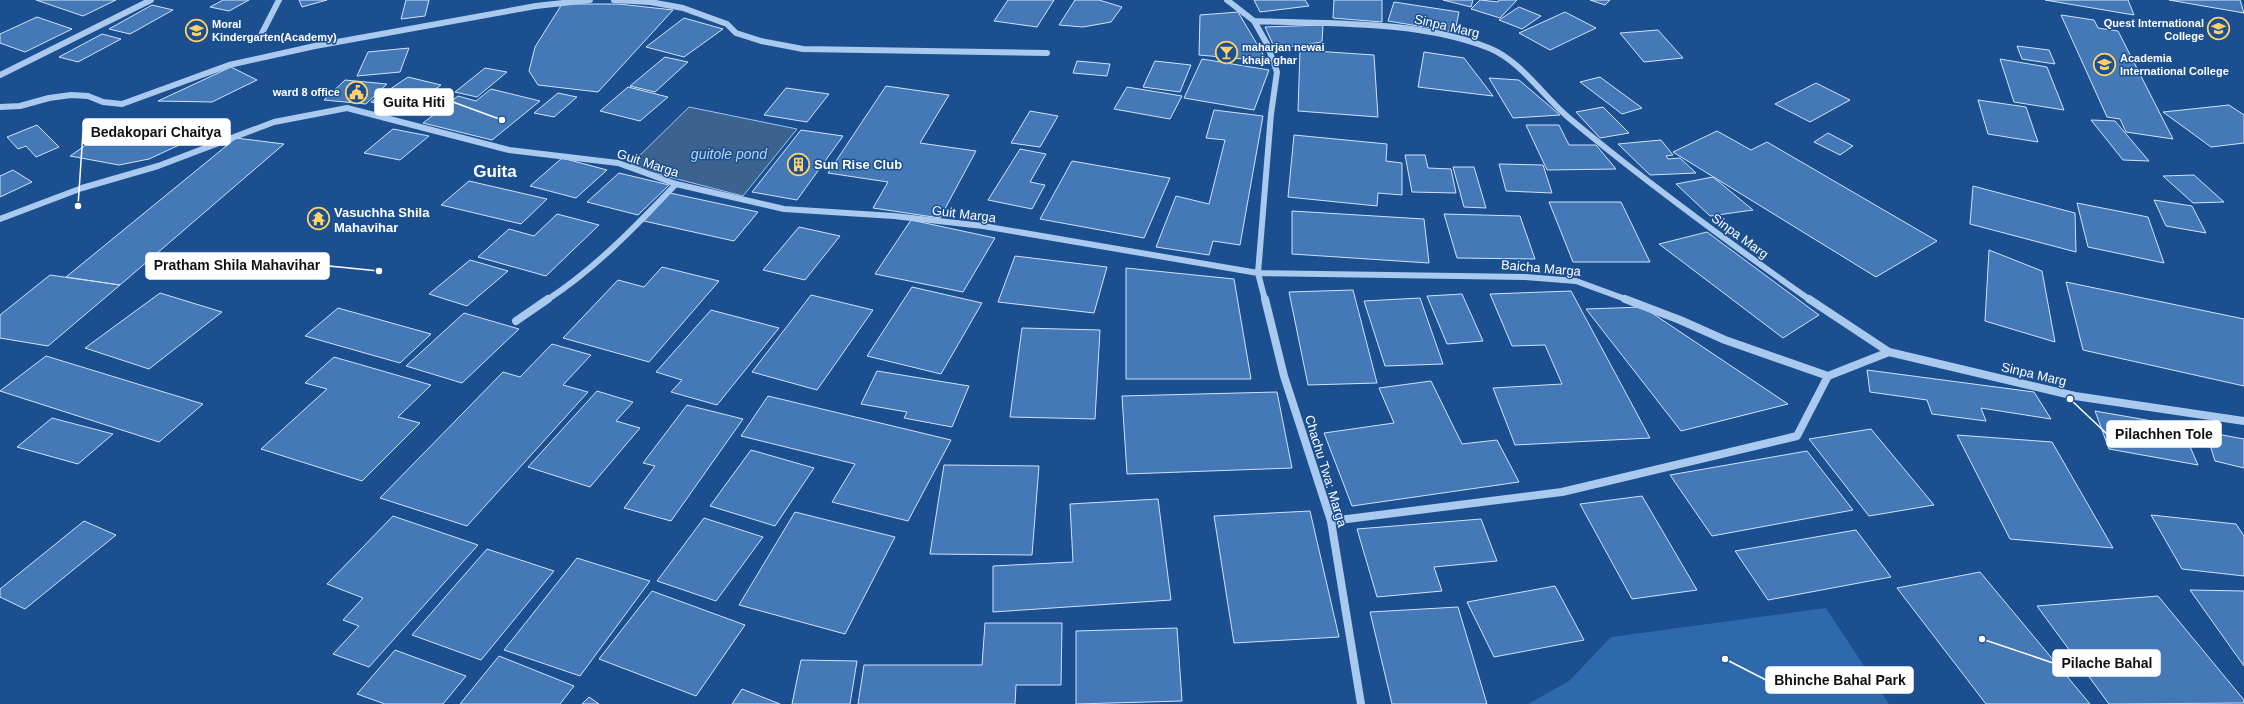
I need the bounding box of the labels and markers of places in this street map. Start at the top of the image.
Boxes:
school or university icon: Quest International College [2206,16,2232,42]
school or university icon: Moral Kindergarten(Academy) [183,17,209,43]
place label: Quest International College [2104,17,2204,42]
place label: Moral Kindergarten(Academy) [212,18,337,43]
bar icon: maharjan newai khaja ghar [1214,40,1240,66]
place label: maharjan newai khaja ghar [1242,41,1325,66]
school or university icon: Academia International College [2091,51,2117,77]
place label: Academia International College [2120,52,2229,77]
public building icon: ward 8 office [343,79,369,105]
place label: ward 8 office [272,86,340,98]
callout: Guita Hiti [375,89,453,115]
callout: Bedakopari Chaitya [83,119,230,145]
building icon: Sun Rise Club [785,151,811,177]
place label: Sun Rise Club [814,157,902,172]
place label: Vasuchha Shila Mahavihar [334,205,430,235]
temple icon: Vasuchha Shila Mahavihar [305,206,331,232]
callout: Pratham Shila Mahavihar [146,253,329,279]
callout: Pilachhen Tole [2107,421,2221,447]
callout: Pilache Bahal [2053,650,2160,676]
callout: Bhinche Bahal Park [1766,667,1913,693]

